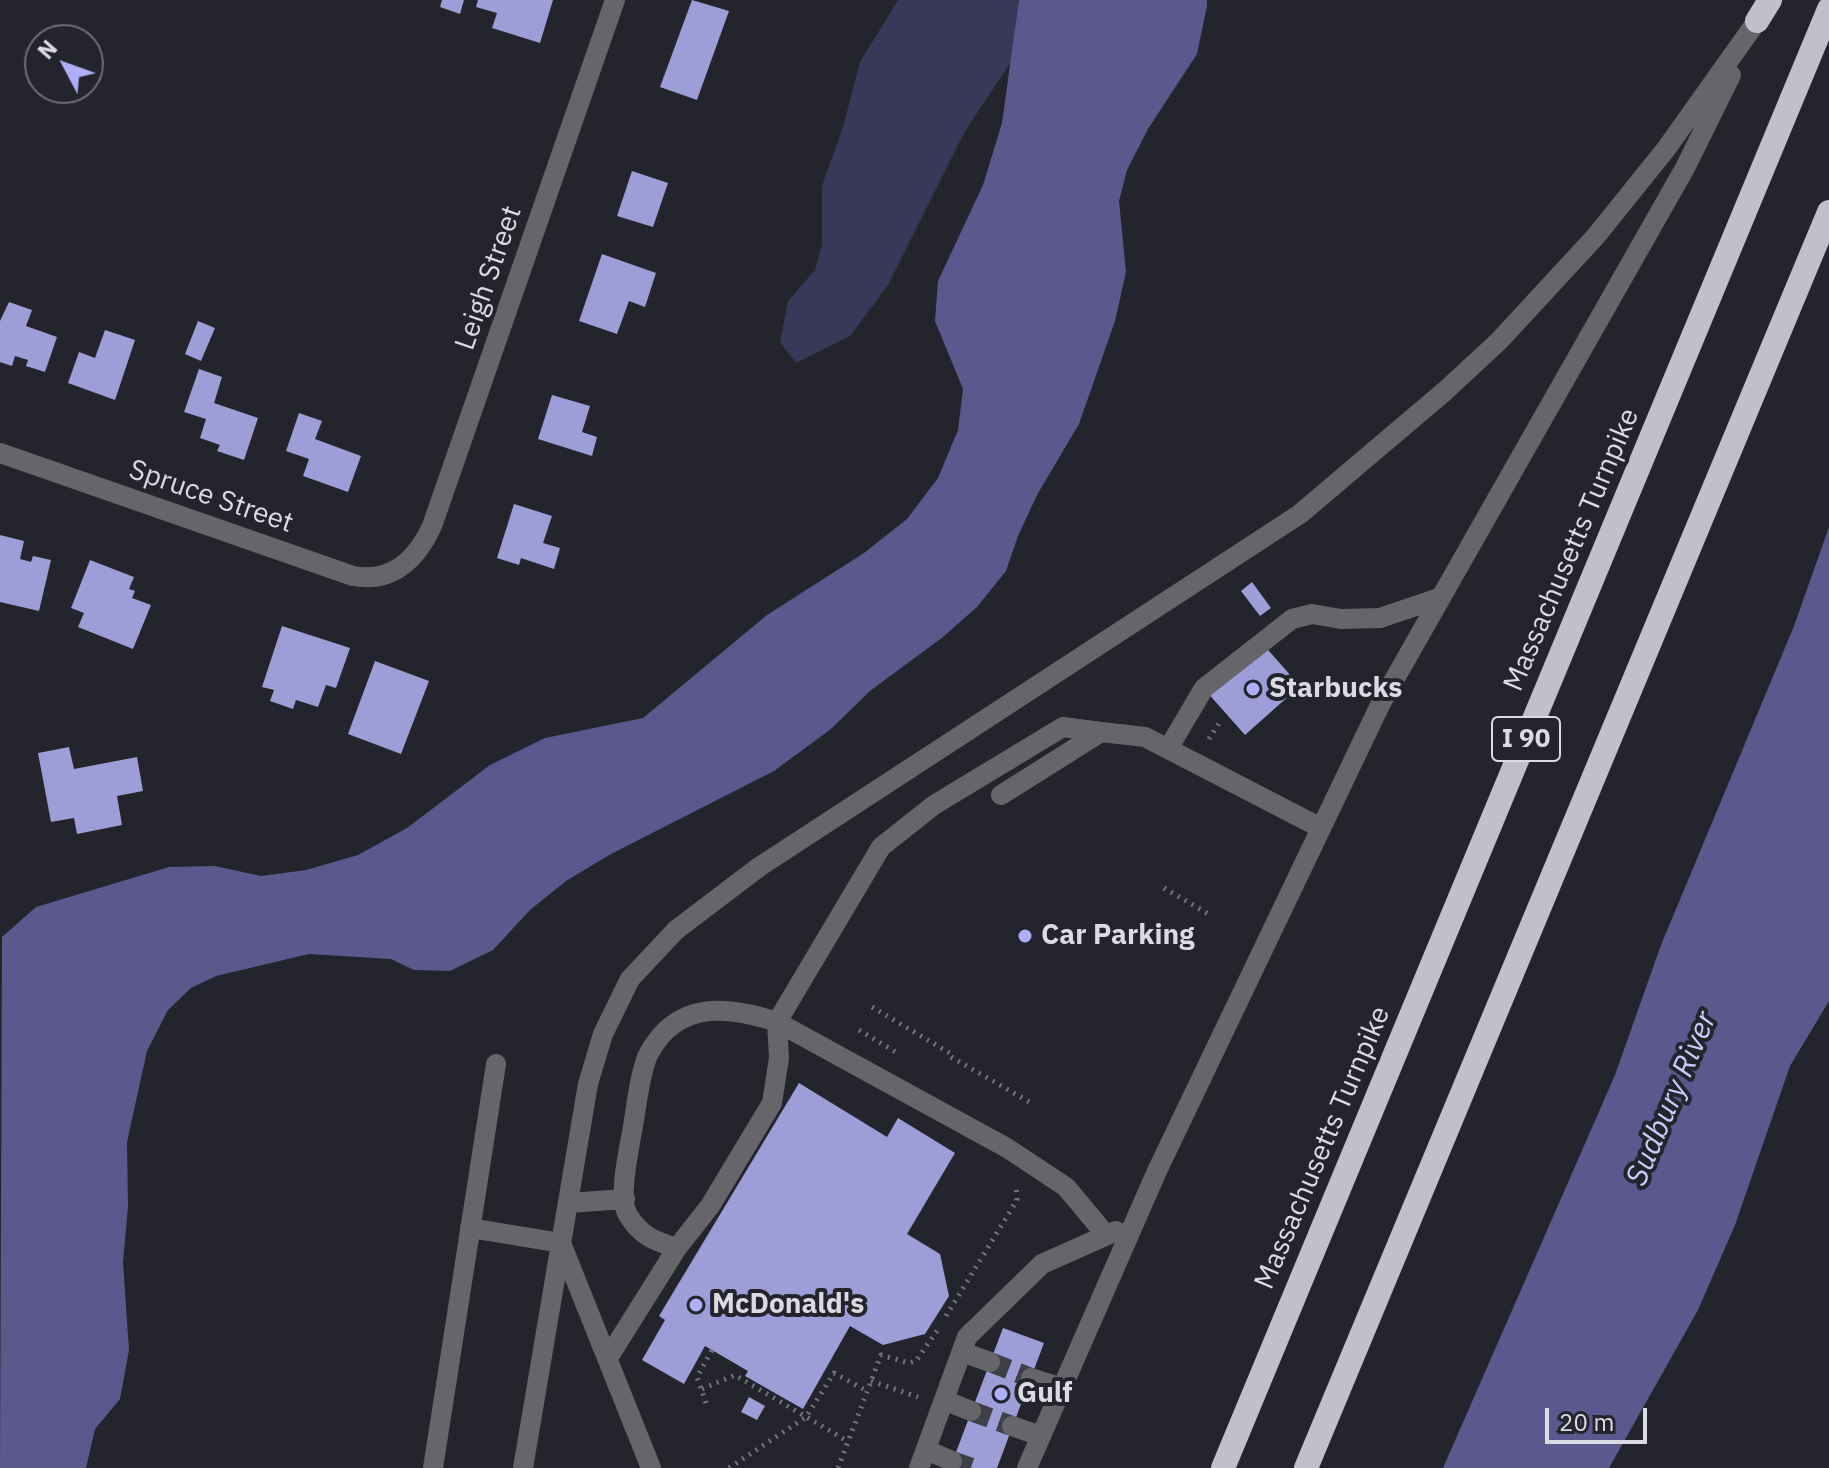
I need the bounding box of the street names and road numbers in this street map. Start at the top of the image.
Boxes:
street label: Leigh Street [449,202,529,354]
street label: Massachusetts Turnpike [1497,404,1647,696]
street label: Spruce Street [125,453,297,541]
road number: I 90 [1492,717,1560,761]
street label: Massachusetts Turnpike [1248,1002,1398,1294]

